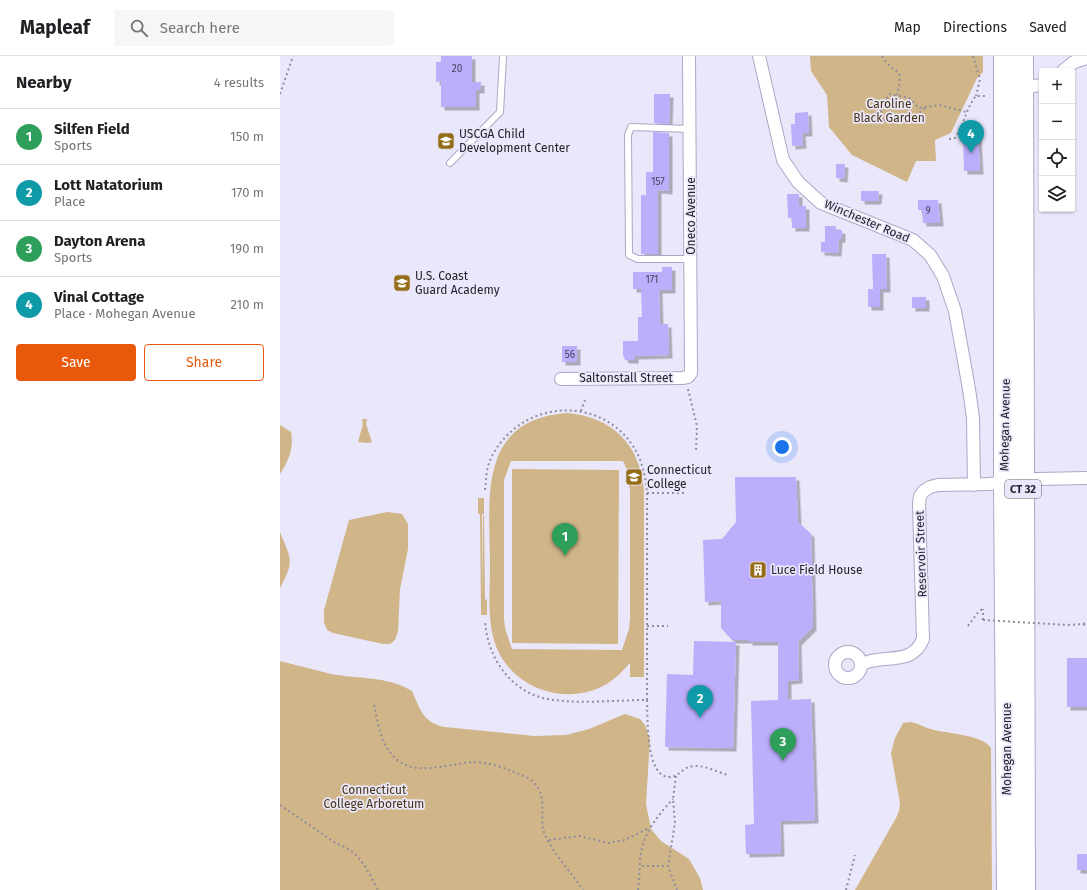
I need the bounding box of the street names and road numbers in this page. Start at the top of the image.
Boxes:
street label: Oneco Avenue [684,177,698,255]
street label: Winchester Road [822,197,912,245]
street label: Saltonstall Street [579,371,674,385]
street label: Mohegan Avenue [997,379,1013,471]
road number: CT 32 [1005,480,1041,498]
street label: Reservoir Street [912,510,930,598]
street label: Mohegan Avenue [1000,703,1014,795]

